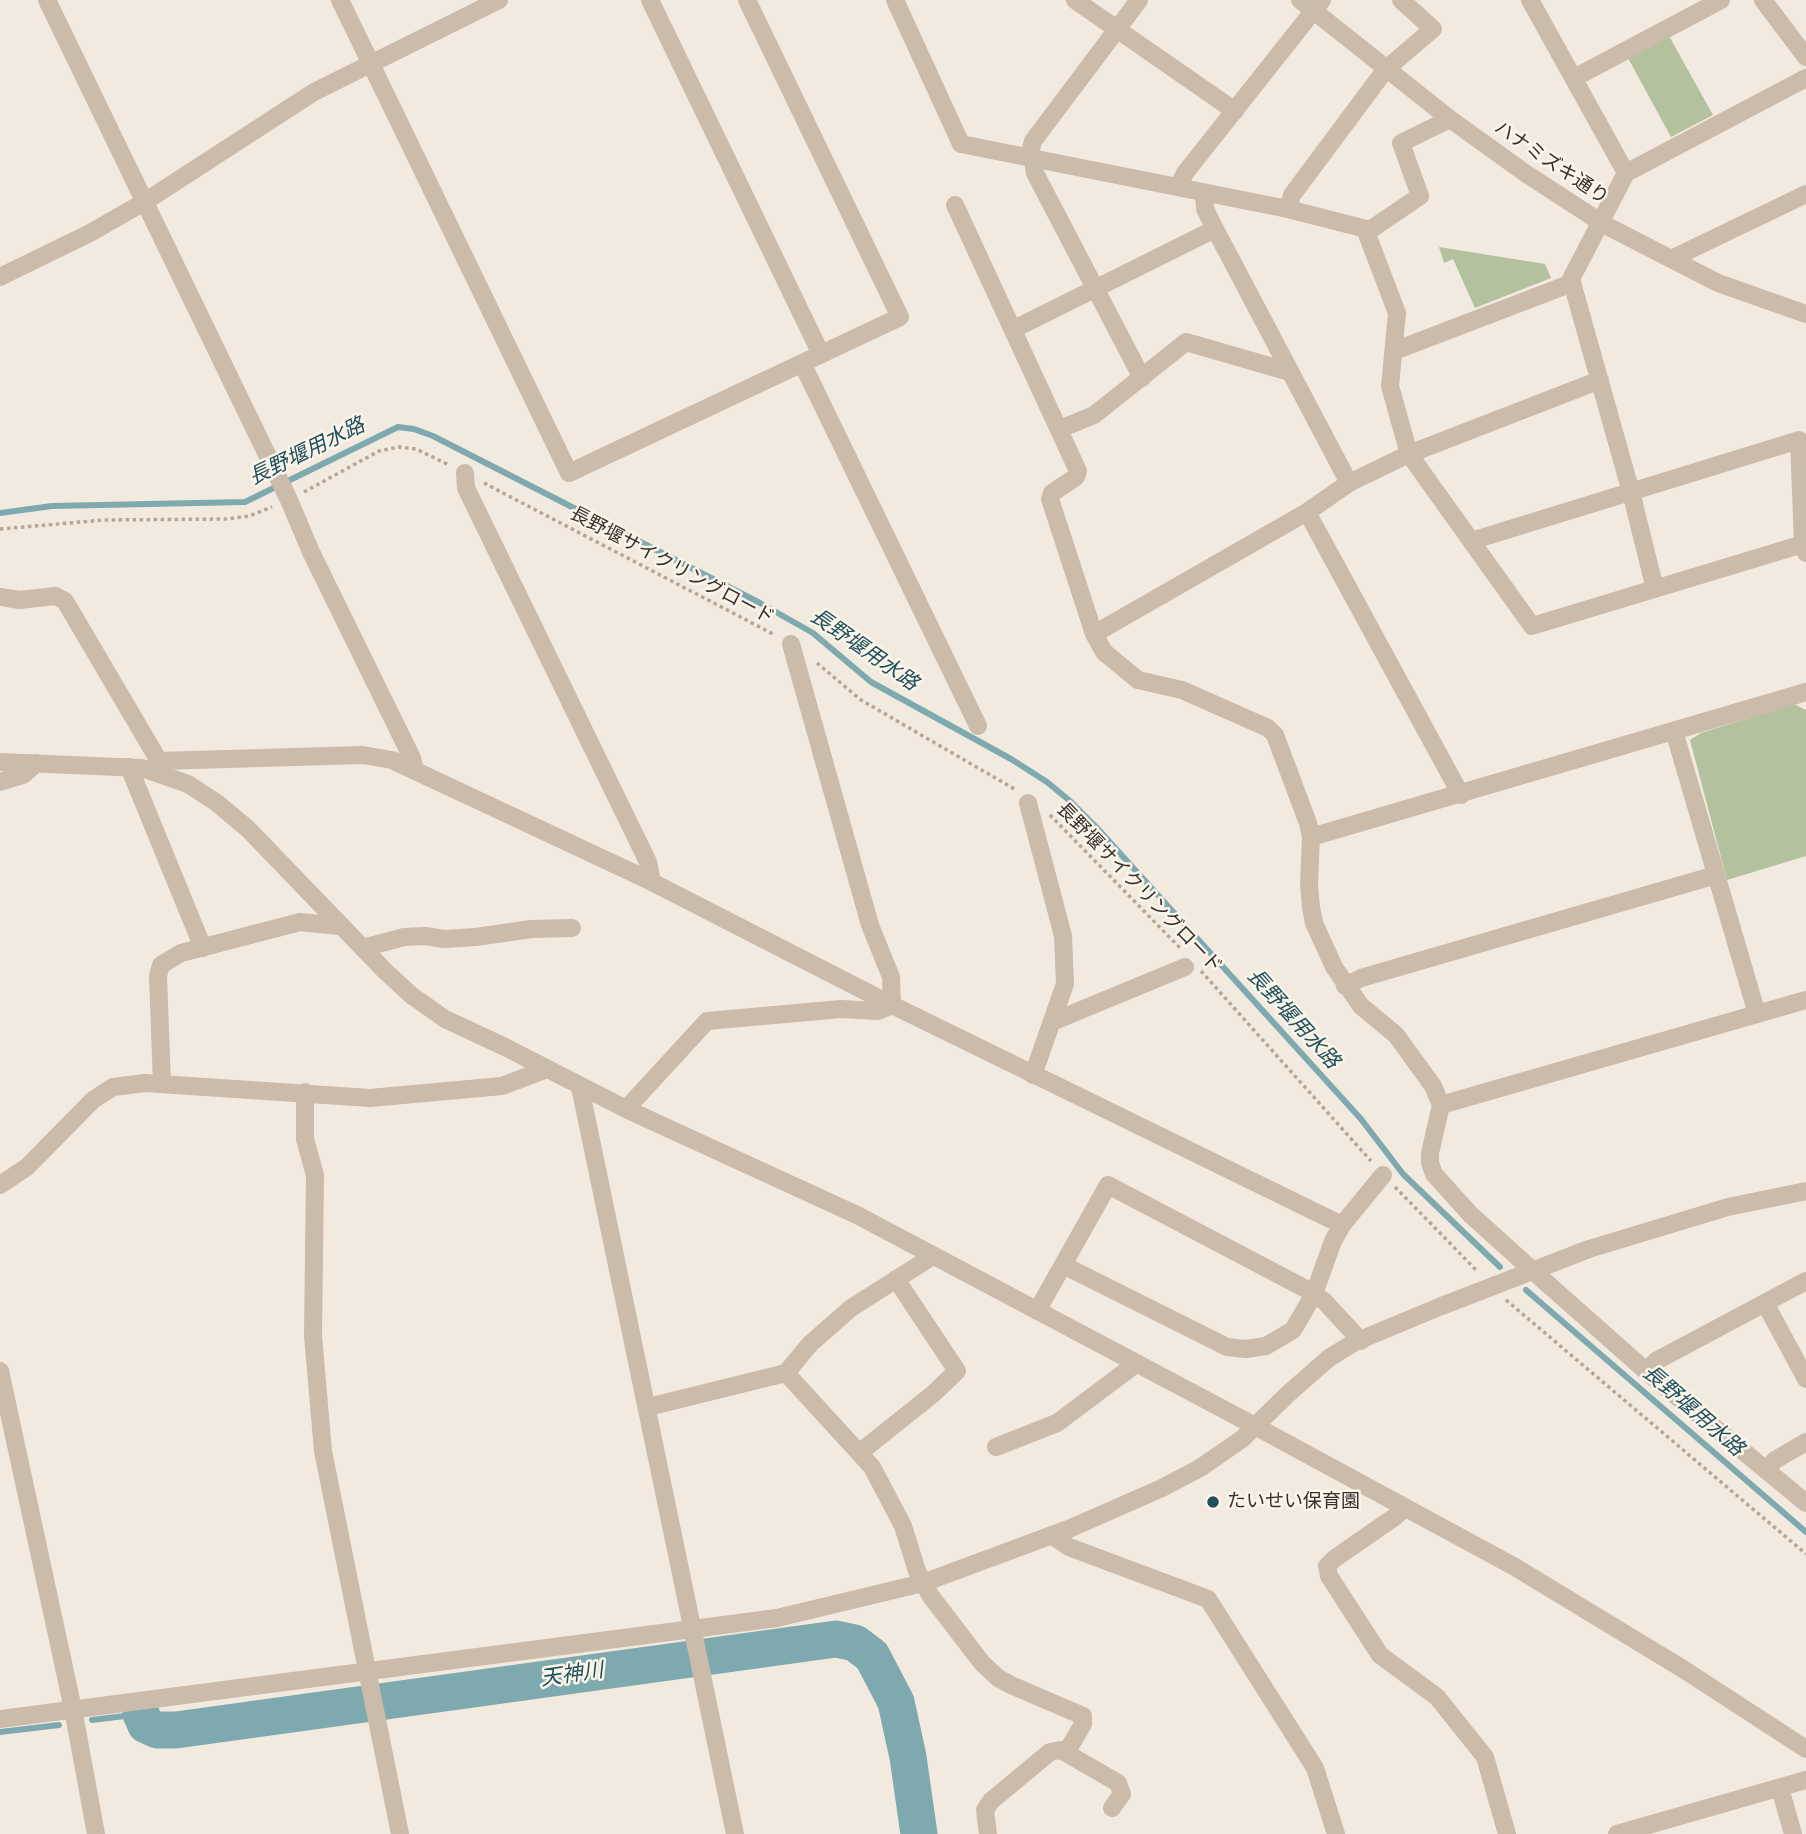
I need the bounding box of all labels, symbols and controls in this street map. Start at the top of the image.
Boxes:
street label: ハナミズキ通り [1489,116,1613,210]
water label: 長野堰用水路 [245,413,369,491]
street label: 長野堰サイクリングロード [566,502,778,630]
water label: 長野堰用水路 [805,604,923,696]
street label: 長野堰サイクリングロード [1052,798,1226,978]
water label: 長野堰用水路 [1241,964,1345,1074]
water label: 長野堰用水路 [1637,1360,1749,1462]
place label: たいせい保育園 [1227,1491,1360,1513]
marker: たいせい保育園 [1205,1494,1221,1510]
water label: 天神川 [539,1658,605,1692]

